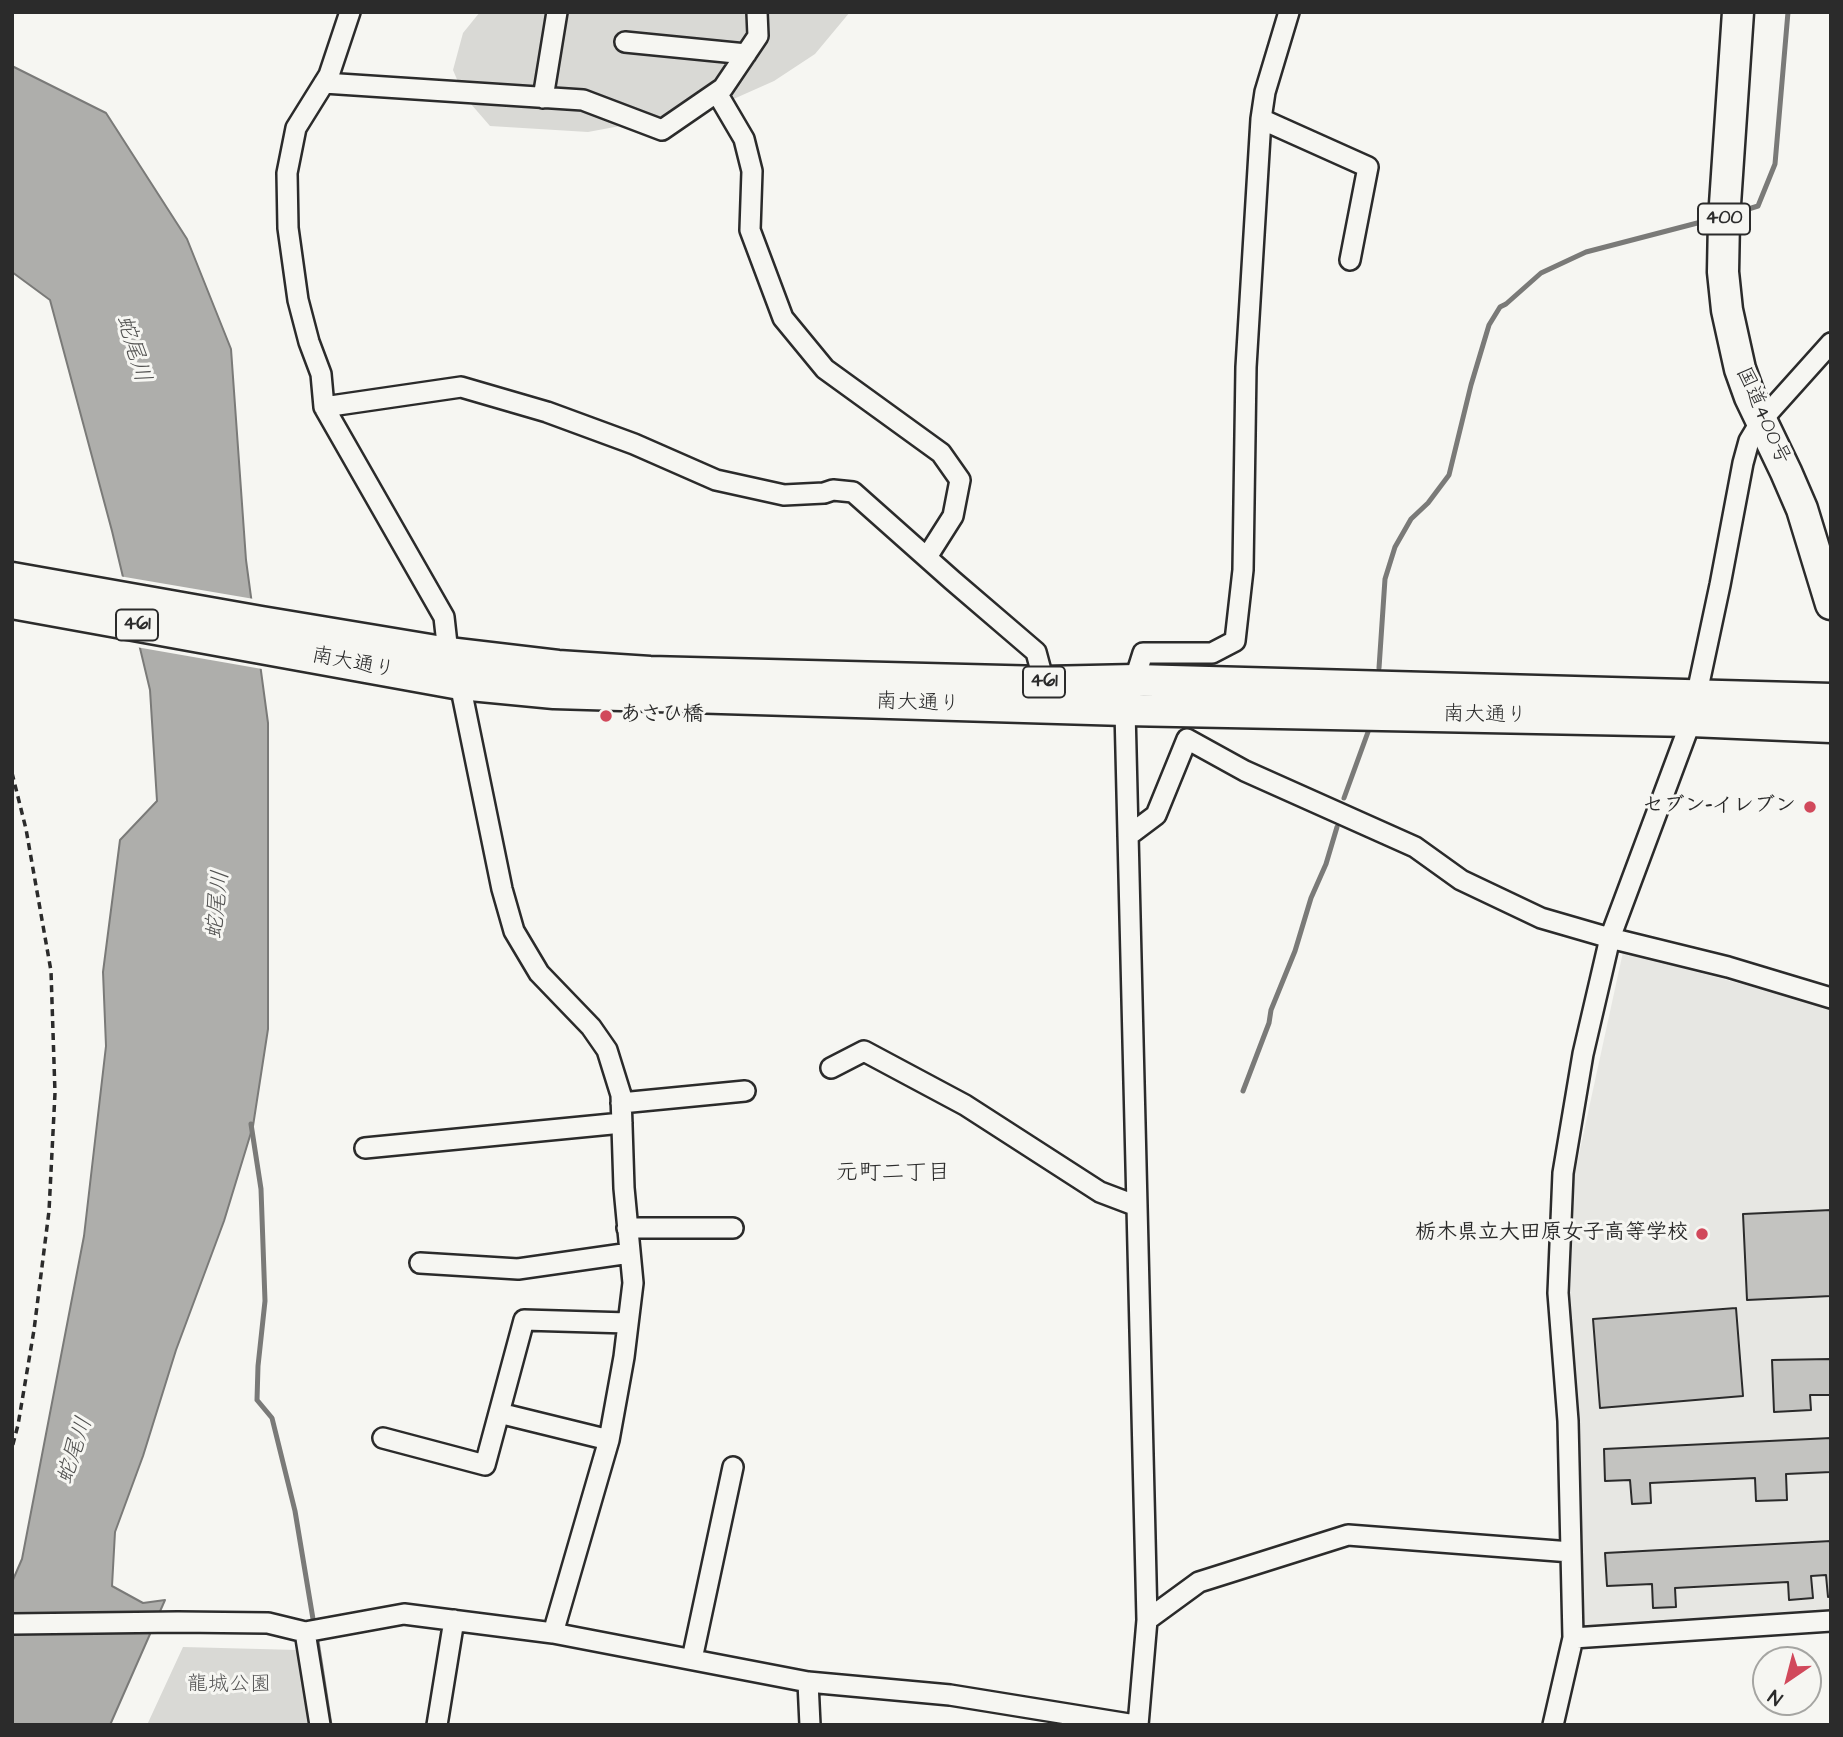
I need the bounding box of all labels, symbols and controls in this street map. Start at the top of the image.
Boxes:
road number: 400 [1698,204,1750,234]
water label: 蛇尾川 [109,312,155,386]
street label: 国道400号 [1729,363,1795,469]
road number: 461 [116,610,158,640]
street label: 南大通り [309,644,397,684]
road number: 461 [1023,666,1065,698]
street label: 南大通り [876,690,960,718]
place label: あさひ橋 [620,703,704,729]
street label: 南大通り [1443,703,1527,729]
marker: あさひ橋 [598,708,614,724]
place label: セブン-イレブン [1642,794,1796,820]
marker: セブン-イレブン [1802,799,1818,815]
water label: 蛇尾川 [202,869,236,941]
district label: 元町二丁目 [836,1160,950,1188]
place label: 栃木県立大田原女子高等学校 [1415,1221,1688,1247]
marker: 栃木県立大田原女子高等学校 [1694,1226,1710,1242]
water label: 蛇尾川 [52,1414,100,1488]
north arrow [1752,1646,1822,1716]
park label: 龍城公園 [187,1673,271,1699]
text: N [1763,1683,1788,1711]

